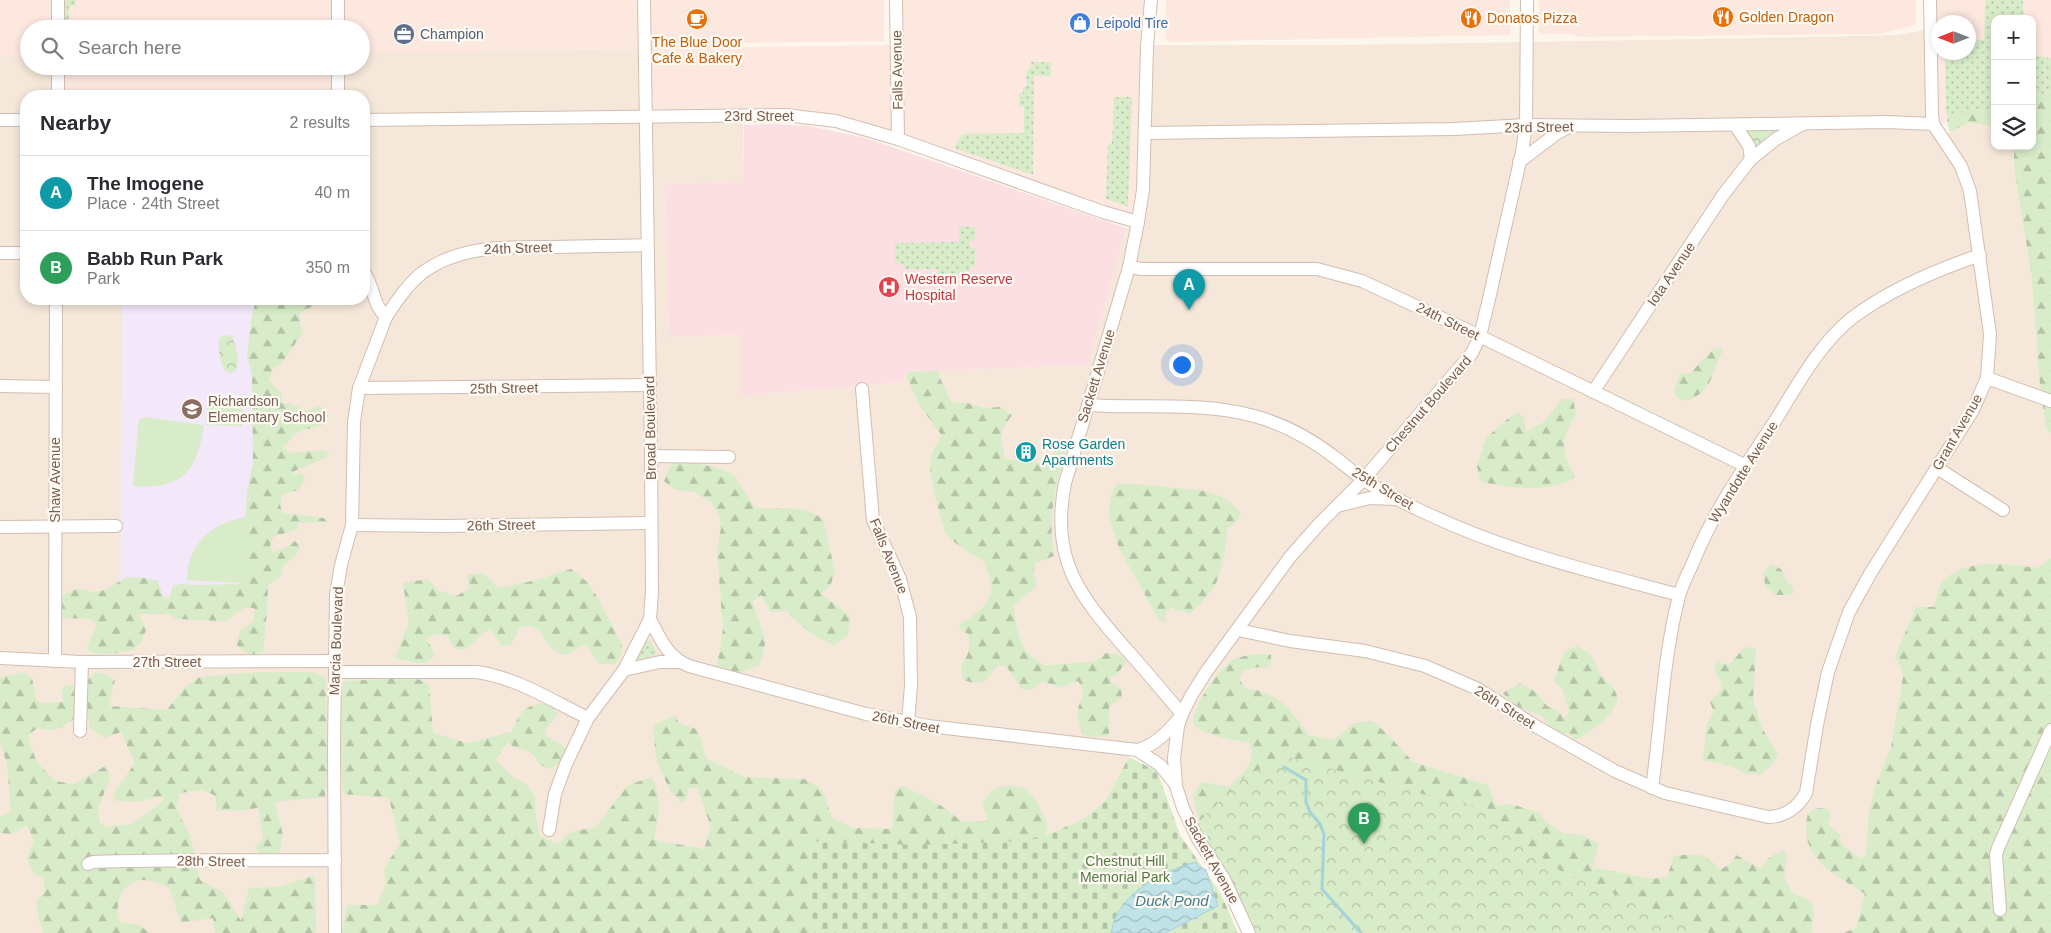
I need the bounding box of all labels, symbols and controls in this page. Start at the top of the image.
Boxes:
restaurant icon: Golden Dragon [1711,5,1735,29]
restaurant icon: Donatos Pizza [1459,6,1483,30]
cafe icon: The Blue Door Cafe & Bakery [685,7,709,31]
place label: Golden Dragon [1739,9,1834,25]
place label: Donatos Pizza [1487,10,1577,26]
shop icon: Leipold Tire [1068,11,1092,35]
place label: Leipold Tire [1096,15,1169,31]
north arrow [1931,15,1976,60]
map controls [1991,15,2036,150]
button: + [1991,15,2036,60]
search box [20,20,370,75]
office icon: Champion [392,22,416,46]
place label: Champion [420,26,484,42]
street label: Falls Avenue [888,30,906,110]
icon: search [38,34,66,62]
place label: The Blue Door Cafe & Bakery [652,34,742,66]
text: Search here [78,37,182,58]
button: − [1991,60,2036,105]
button: layers [1991,105,2036,150]
street label: 23rd Street [724,108,794,124]
text: Nearby [40,111,111,134]
text: 2 results [290,114,350,131]
street label: 23rd Street [1504,118,1574,136]
text: The Imogene [87,173,204,194]
text: A [50,184,62,201]
text: 40 m [314,184,350,201]
text: Place · 24th Street [87,195,220,212]
street label: 24th Street [483,239,553,257]
street label: Iota Avenue [1644,239,1698,309]
text: Babb Run Park [87,248,223,269]
text: B [50,259,62,276]
text: 350 m [306,259,350,276]
pin: A [1173,269,1205,310]
text: Park [87,270,120,287]
place label: Western Reserve Hospital [905,271,1013,303]
hospital icon: Western Reserve Hospital [877,275,901,299]
street label: 24th Street [1414,299,1482,343]
street label: Sackett Avenue [1074,327,1118,425]
your location [1169,352,1195,378]
street label: Chestnut Boulevard [1382,352,1474,456]
street label: Broad Boulevard [641,376,659,480]
street label: 25th Street [470,379,538,397]
street label: Grant Avenue [1929,391,1985,473]
place label: Richardson Elementary School [208,393,326,425]
school or university icon: Richardson Elementary School [180,397,204,421]
street label: Wyandotte Avenue [1705,418,1781,526]
place label: Rose Garden Apartments [1042,436,1125,468]
street label: Shaw Avenue [47,437,63,523]
building icon: Rose Garden Apartments [1014,440,1038,464]
street label: 25th Street [1350,464,1417,513]
street label: 26th Street [467,516,535,534]
street label: Falls Avenue [867,516,911,596]
street label: Marcia Boulevard [326,586,346,696]
street label: 27th Street [133,654,201,670]
street label: 26th Street [1472,682,1538,732]
street label: 26th Street [871,708,941,736]
pin: B [1348,803,1380,844]
street label: Sackett Avenue [1181,814,1243,906]
street label: 28th Street [177,852,245,870]
park label: Chestnut Hill Memorial Park [1080,853,1171,885]
water label: Duck Pond [1135,892,1209,909]

